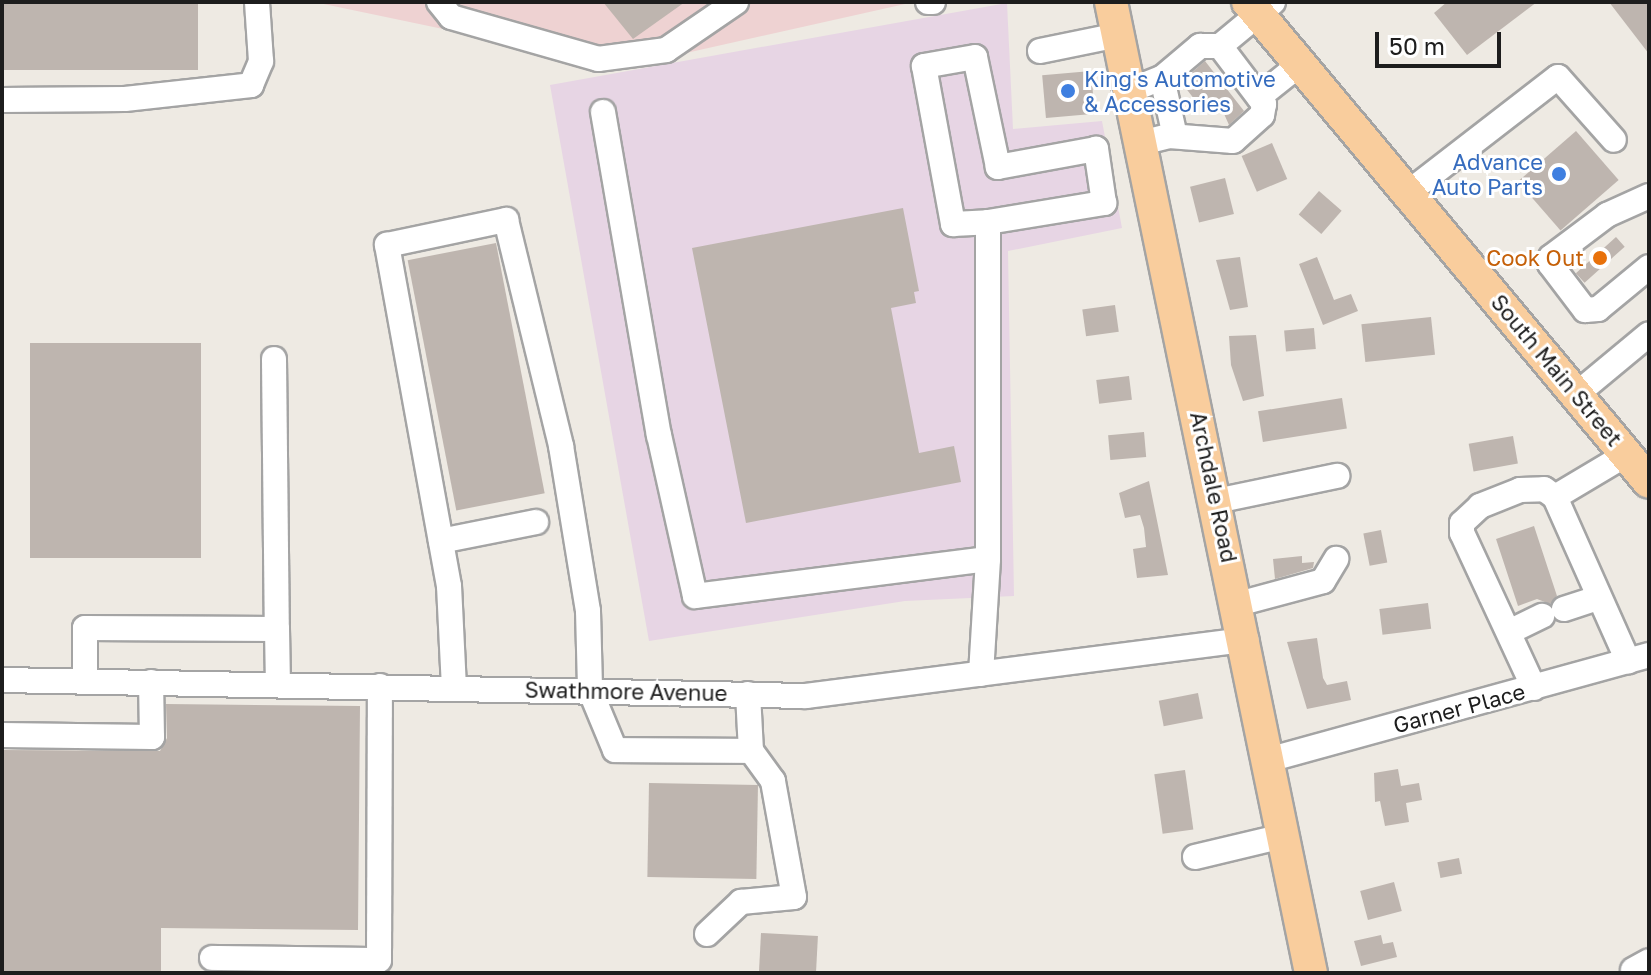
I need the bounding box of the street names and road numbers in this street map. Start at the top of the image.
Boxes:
street label: South Main Street [1486,289,1628,451]
street label: Archdale Road [1185,409,1243,565]
street label: Swathmore Avenue [524,676,728,706]
street label: Garner Place [1390,678,1528,738]

